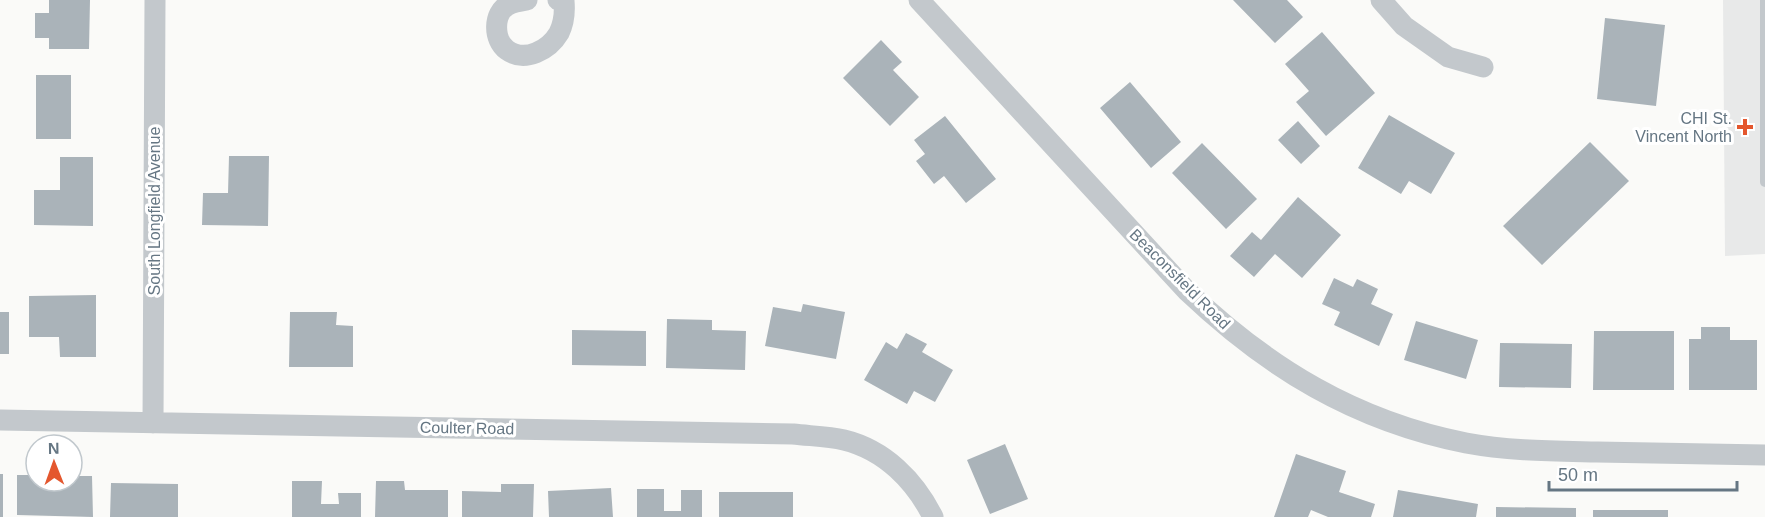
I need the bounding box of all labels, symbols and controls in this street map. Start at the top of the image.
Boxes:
place label: CHI St. Vincent North [1635,110,1732,145]
marker: CHI St. Vincent North [1736,118,1754,136]
street label: South Longfield Avenue [146,127,163,295]
street label: Beaconsfield Road [1127,226,1233,332]
street label: Coulter Road [420,419,514,437]
north arrow [24,433,84,493]
text: N [48,440,60,457]
scale bar [1549,454,1736,492]
text: 50 m [1558,465,1598,485]

